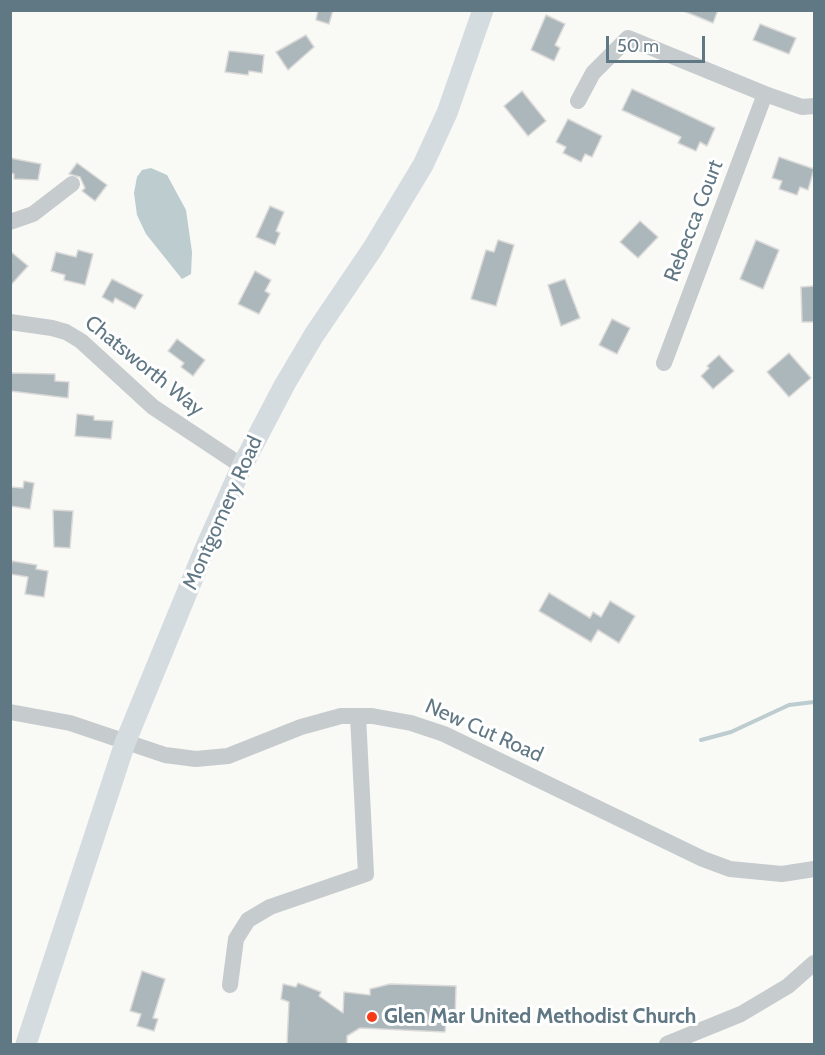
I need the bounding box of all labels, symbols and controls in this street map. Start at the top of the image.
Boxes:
scale bar [609,24,708,62]
text: 50 m [617,35,659,57]
street label: Rebecca Court [659,157,729,285]
street label: Chatsworth Way [79,310,209,422]
street label: Montgomery Road [178,432,268,594]
street label: New Cut Road [421,694,547,768]
place label: Glen Mar United Methodist Church [384,1004,696,1030]
marker: Glen Mar United Methodist Church [365,1010,379,1024]

